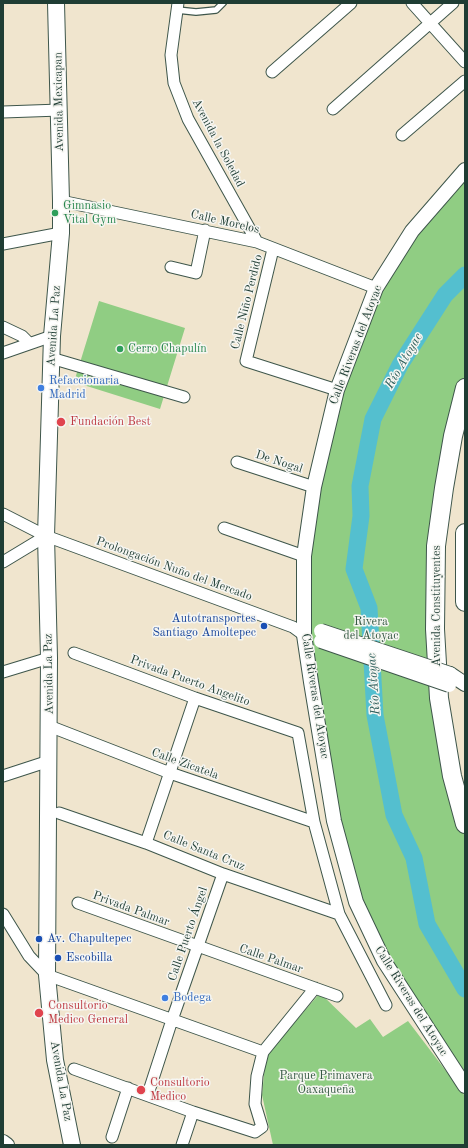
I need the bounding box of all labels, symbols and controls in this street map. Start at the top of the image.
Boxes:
street label: Avenida Mexicapan [51,52,67,152]
street label: Avenida la Soledad [189,96,247,190]
place label: Gimnasio Vital Gym [63,199,116,227]
street label: Calle Morelos [189,207,261,237]
marker: Gimnasio Vital Gym [50,208,60,218]
street label: Calle Niño Perdido [228,253,266,351]
street label: Calle Riveras del Atoyac [327,283,385,407]
street label: Avenida La Paz [44,285,64,367]
water label: Río Atoyac [382,330,426,392]
place label: Cerro Chapulín [128,342,207,356]
marker: Cerro Chapulín [115,344,125,354]
place label: Refaccionaria Madrid [49,374,119,402]
marker: Refaccionaria Madrid [36,383,46,393]
place label: Fundación Best [70,415,151,429]
marker: Fundación Best [55,416,67,428]
street label: De Nogal [253,448,305,476]
street label: Prolongación Nuño del Mercado [94,534,254,604]
street label: Avenida Constituyentes [430,545,444,667]
place label: Autotransportes Santiago Amoltepec [152,612,256,640]
park label: Rivera del Atoyac [344,615,398,643]
marker: Autotransportes Santiago Amoltepec [259,621,269,631]
street label: Calle Riveras del Atoyac [298,632,332,760]
street label: Avenida La Paz [41,633,57,715]
water label: Río Atoyac [364,652,384,716]
street label: Privada Puerto Angelito [128,653,252,709]
street label: Calle Zicatela [149,745,221,783]
street label: Calle Santa Cruz [161,828,247,874]
street label: Calle Puerto Ángel [165,885,211,983]
street label: Privada Palmar [91,888,171,930]
place label: Av. Chapultepec [47,932,132,946]
marker: Av. Chapultepec [34,934,44,944]
street label: Calle Palmar [237,941,305,977]
street label: Calle Riveras del Atoyac [371,943,451,1059]
place label: Escobilla [66,951,112,965]
marker: Escobilla [53,953,63,963]
place label: Bodega [173,991,211,1005]
marker: Bodega [160,993,170,1003]
place label: Consultorio Medico General [48,999,128,1027]
marker: Consultorio Medico General [33,1007,45,1019]
street label: Avenida La Paz [47,1040,75,1122]
park label: Parque Primavera Oaxaqueña [279,1069,373,1097]
place label: Consultorio Medico [150,1076,210,1104]
marker: Consultorio Medico [135,1084,147,1096]

